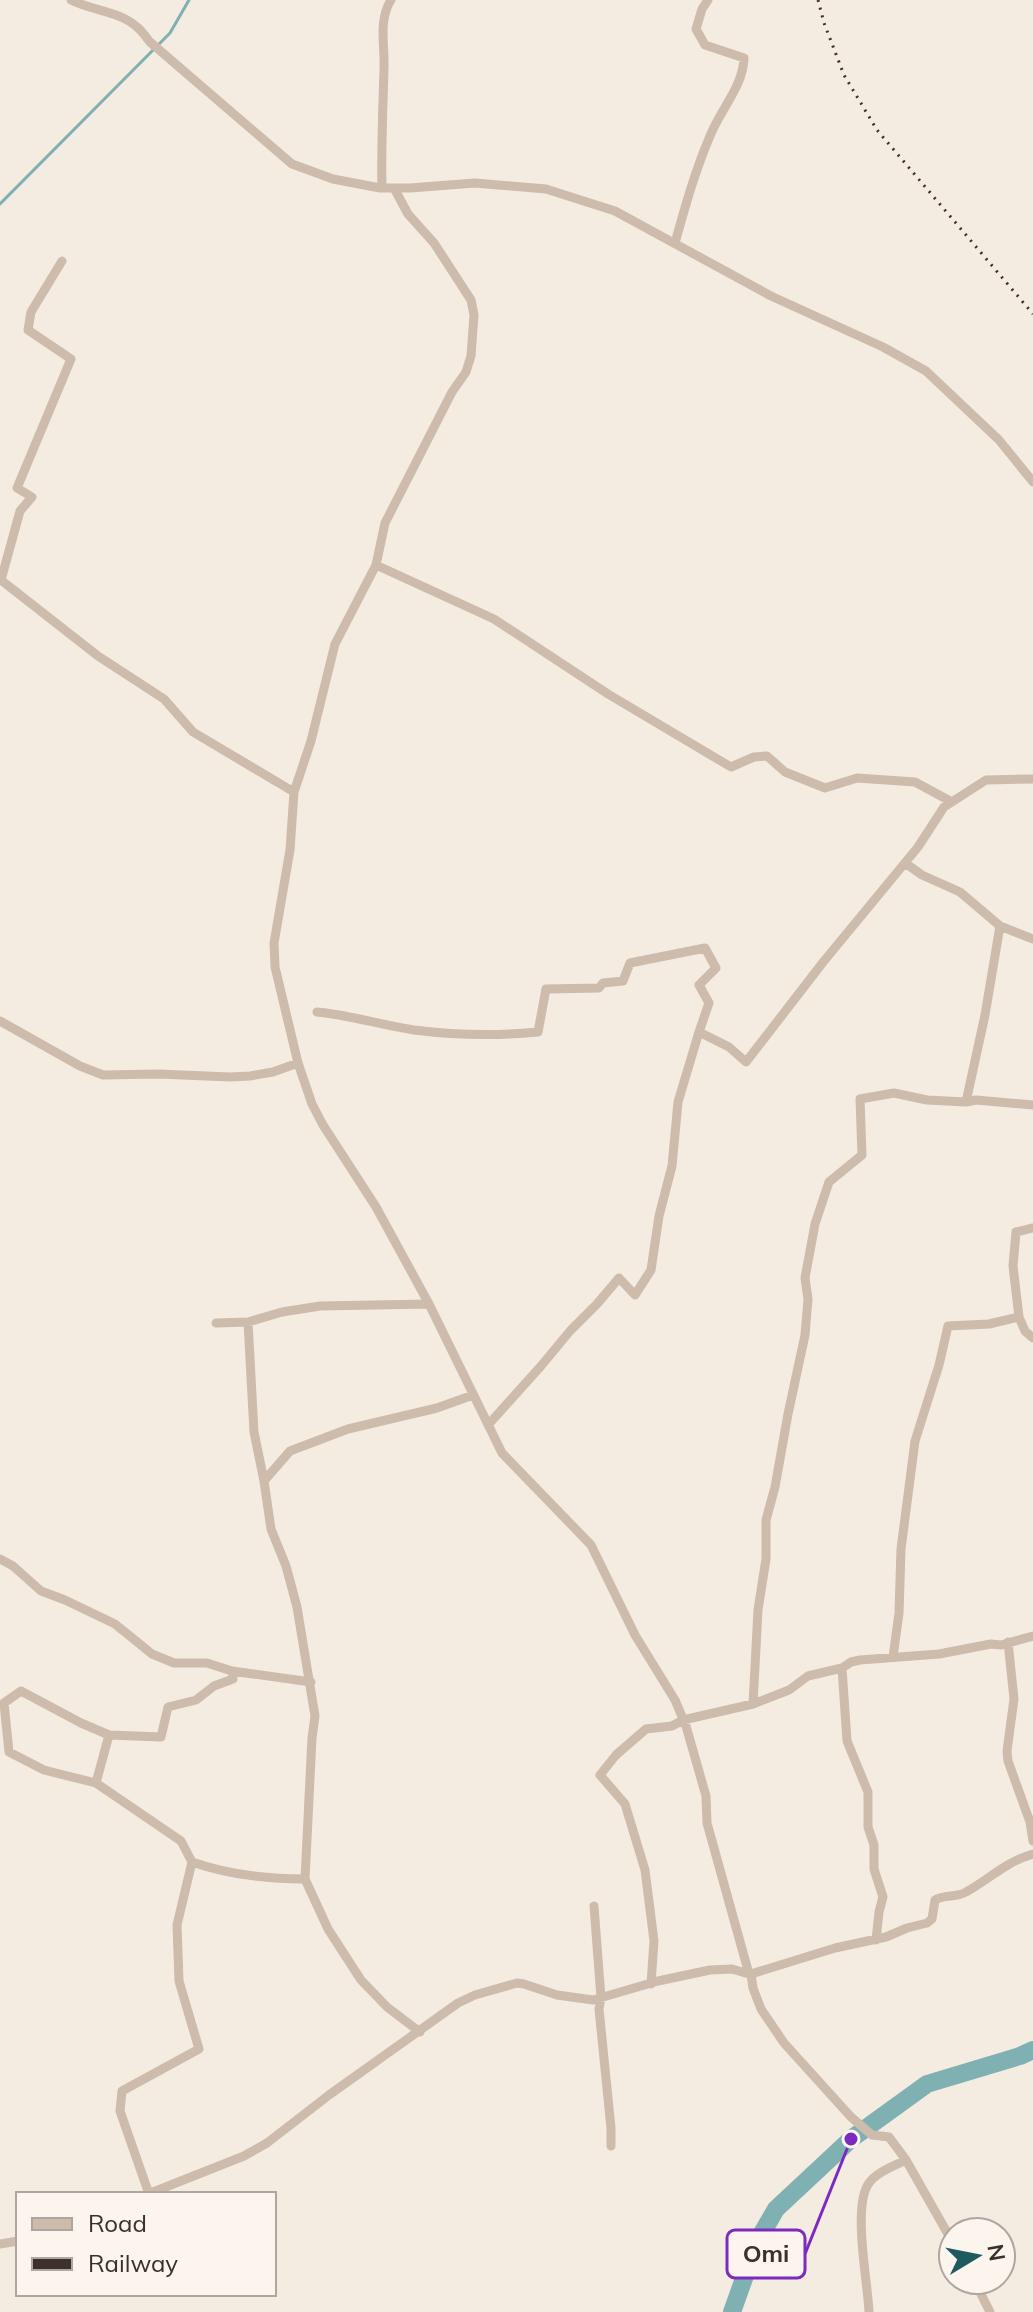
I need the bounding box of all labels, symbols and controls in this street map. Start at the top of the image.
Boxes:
legend [16,2192,276,2296]
text: Road [88,2208,147,2238]
north arrow [937,2216,1017,2296]
callout: Omi [727,2230,805,2278]
text: Omi [743,2238,789,2268]
text: N [981,2242,1012,2263]
text: Railway [88,2248,178,2278]

